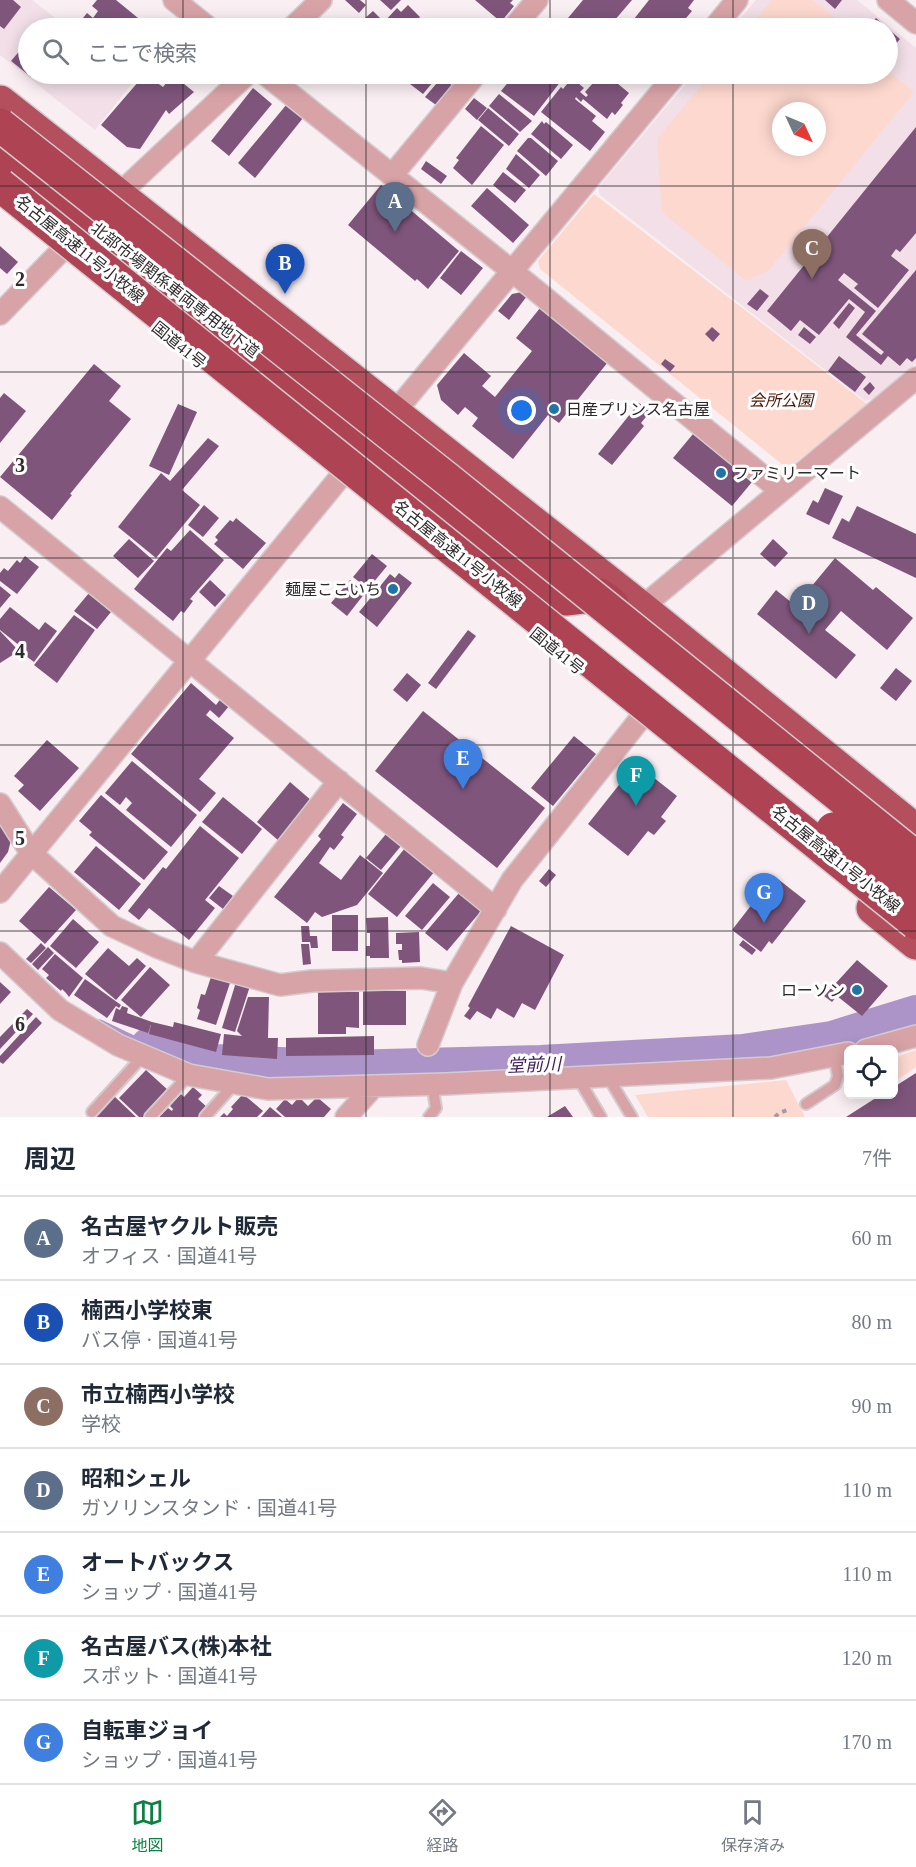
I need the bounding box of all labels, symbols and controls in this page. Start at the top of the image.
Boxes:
search box [18,18,898,84]
icon: search [39,35,72,68]
text: ここで検索 [87,41,197,66]
north arrow [772,102,826,156]
pin: A [376,182,414,232]
street label: 名古屋高速11号小牧線 [13,192,147,306]
street label: 北部市場関係車両専用地下道 [88,219,262,361]
pin: C [792,230,832,279]
pin: B [266,244,304,294]
text: 2 [15,268,25,290]
street label: 国道41号 [149,318,209,372]
park label: 会所公園 [749,392,815,409]
your location [507,396,536,425]
place label: 日産プリンス名古屋 [566,401,710,418]
marker: 日産プリンス名古屋 [547,402,561,416]
text: 3 [15,454,25,476]
place label: ファミリーマート [733,465,861,482]
marker: ファミリーマート [714,466,728,480]
street label: 名古屋高速11号小牧線 [391,497,525,611]
place label: 麺屋ここいち [285,581,381,598]
marker: 麺屋ここいち [386,582,400,596]
pin: D [790,584,828,634]
street label: 国道41号 [527,624,587,678]
text: 4 [15,640,25,662]
pin: E [444,740,482,789]
pin: F [616,756,656,806]
street label: 名古屋高速11号小牧線 [769,802,903,916]
text: 5 [15,827,25,849]
pin: G [744,874,783,923]
place label: ローソン [781,982,845,999]
marker: ローソン [850,983,864,997]
text: 6 [15,1013,25,1035]
map controls [844,1045,898,1099]
button: locate [844,1045,898,1099]
water label: 堂前川 [507,1054,563,1076]
text: 周辺 [24,1145,76,1174]
text: 7件 [862,1147,892,1169]
text: 名古屋ヤクルト販売 [81,1214,278,1239]
text: A [36,1227,51,1249]
text: 60 m [851,1227,892,1249]
text: オフィス · 国道41号 [81,1245,257,1267]
text: 楠西小学校東 [81,1298,213,1323]
text: B [37,1311,50,1333]
text: 80 m [851,1311,892,1333]
text: バス停 · 国道41号 [81,1329,238,1351]
text: 市立楠西小学校 [81,1382,235,1407]
text: C [36,1395,51,1417]
text: 90 m [851,1395,892,1417]
text: 学校 [81,1413,121,1435]
text: 昭和シェル [81,1466,191,1491]
text: D [36,1479,51,1501]
text: 110 m [842,1479,892,1501]
text: ガソリンスタンド · 国道41号 [81,1497,337,1519]
text: オートバックス [81,1550,234,1575]
text: E [37,1563,50,1585]
text: 110 m [842,1563,892,1585]
text: ショップ · 国道41号 [81,1581,258,1603]
text: 名古屋バス(株)本社 [81,1634,272,1659]
text: F [37,1647,50,1669]
text: 120 m [841,1647,892,1669]
text: スポット · 国道41号 [81,1665,258,1687]
text: 自転車ジョイ [81,1718,213,1743]
text: G [36,1731,51,1753]
text: 170 m [841,1731,892,1753]
text: ショップ · 国道41号 [81,1749,258,1771]
tab: 地図 [131,1796,164,1856]
tab: 経路 [426,1796,459,1856]
tab: 保存済み [721,1796,785,1856]

